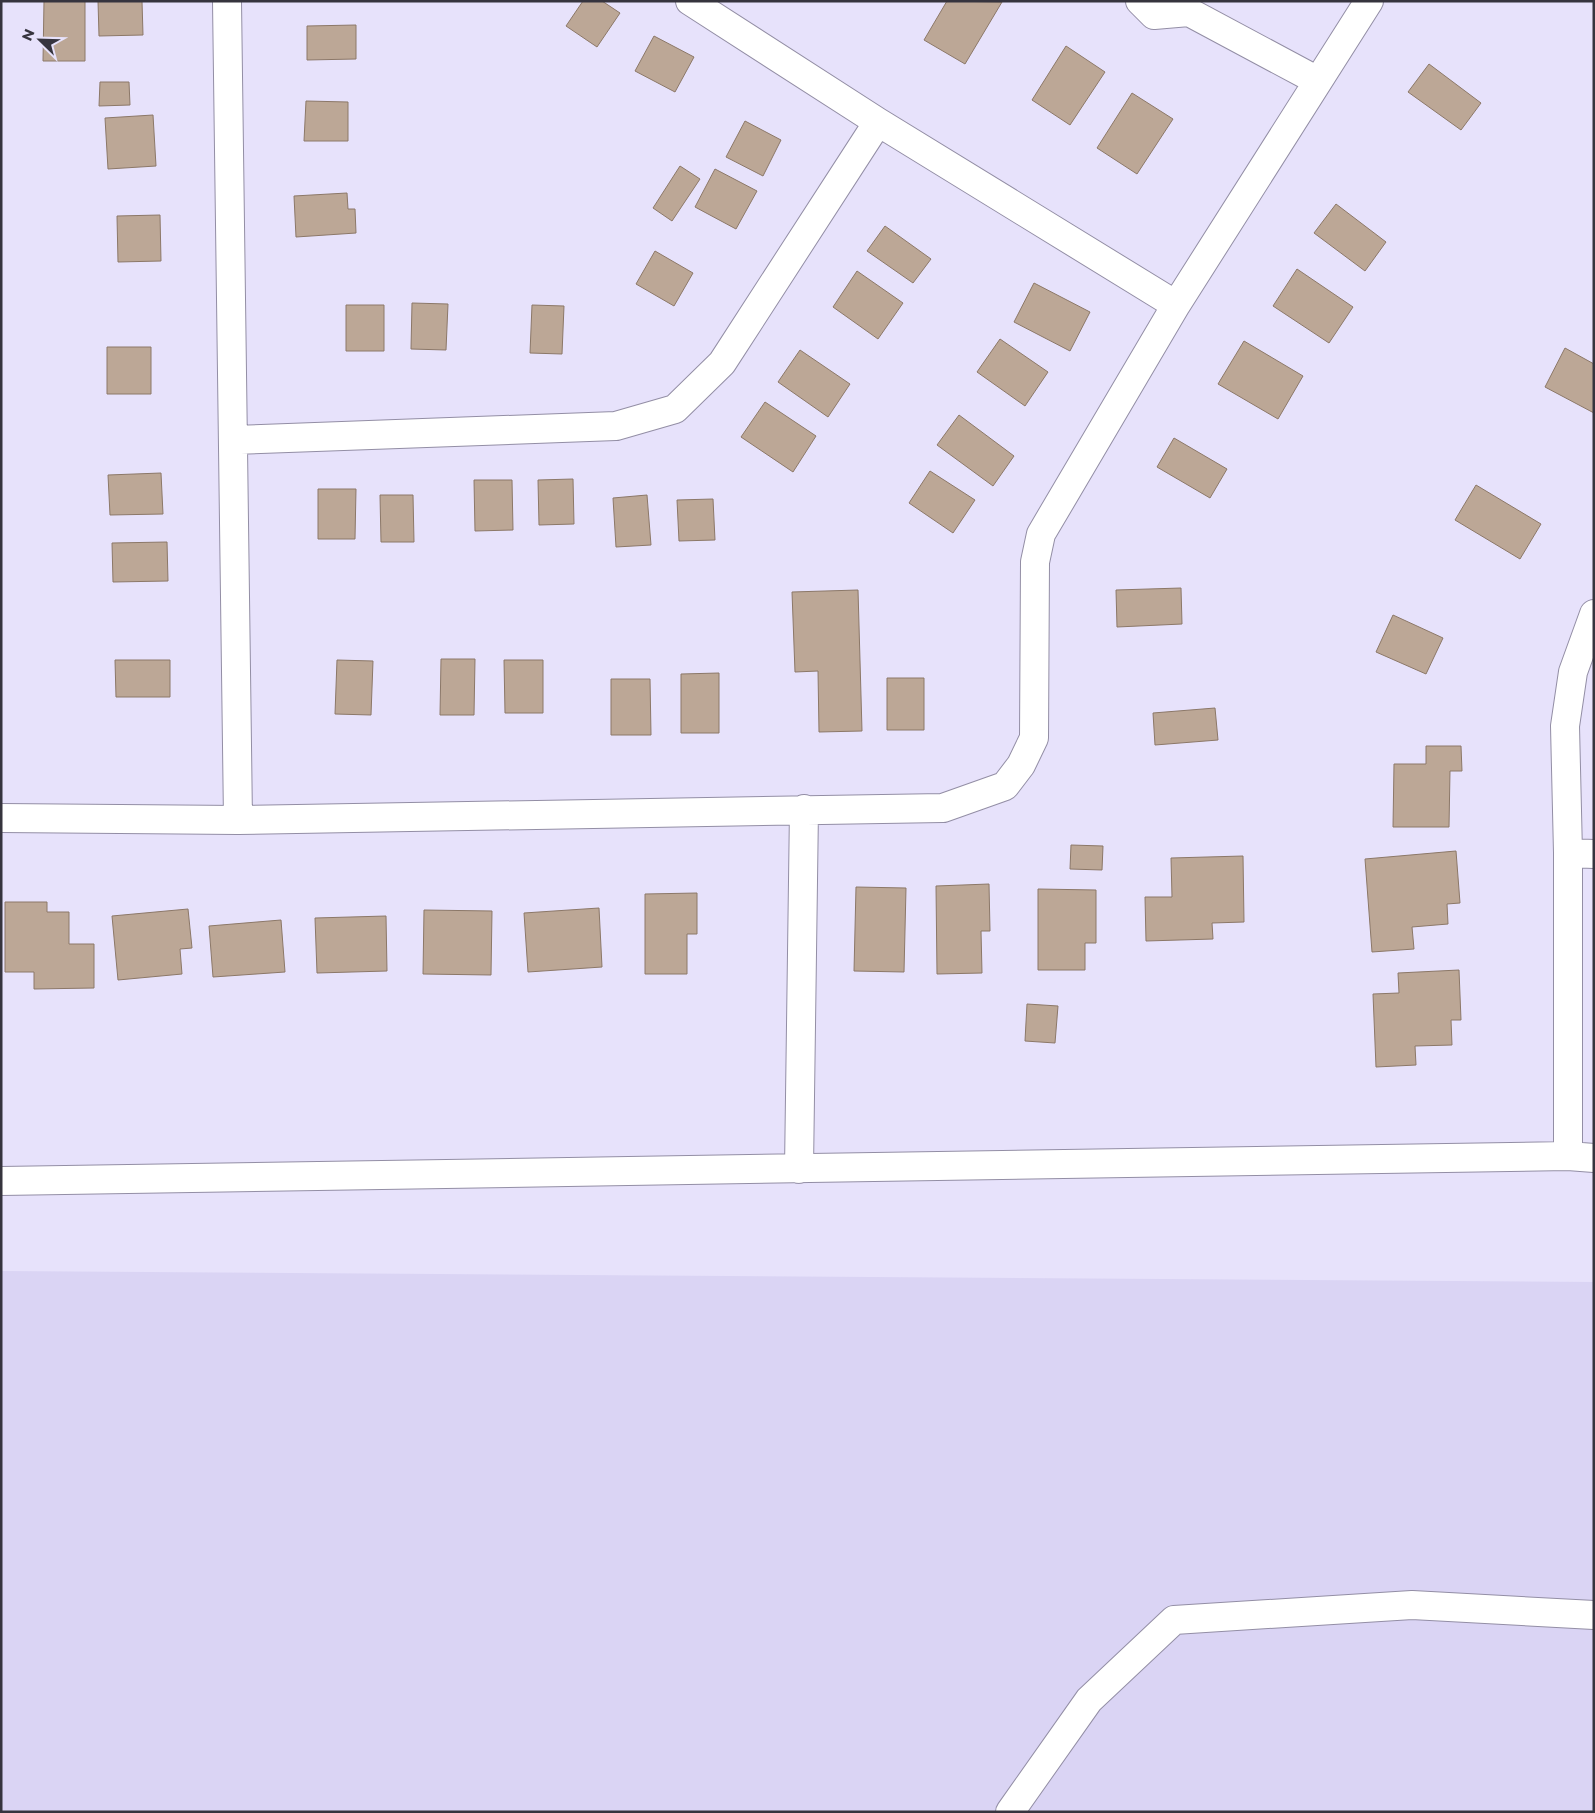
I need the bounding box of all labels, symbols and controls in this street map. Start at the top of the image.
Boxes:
north arrow [15,15,65,65]
text: N [18,26,39,44]

